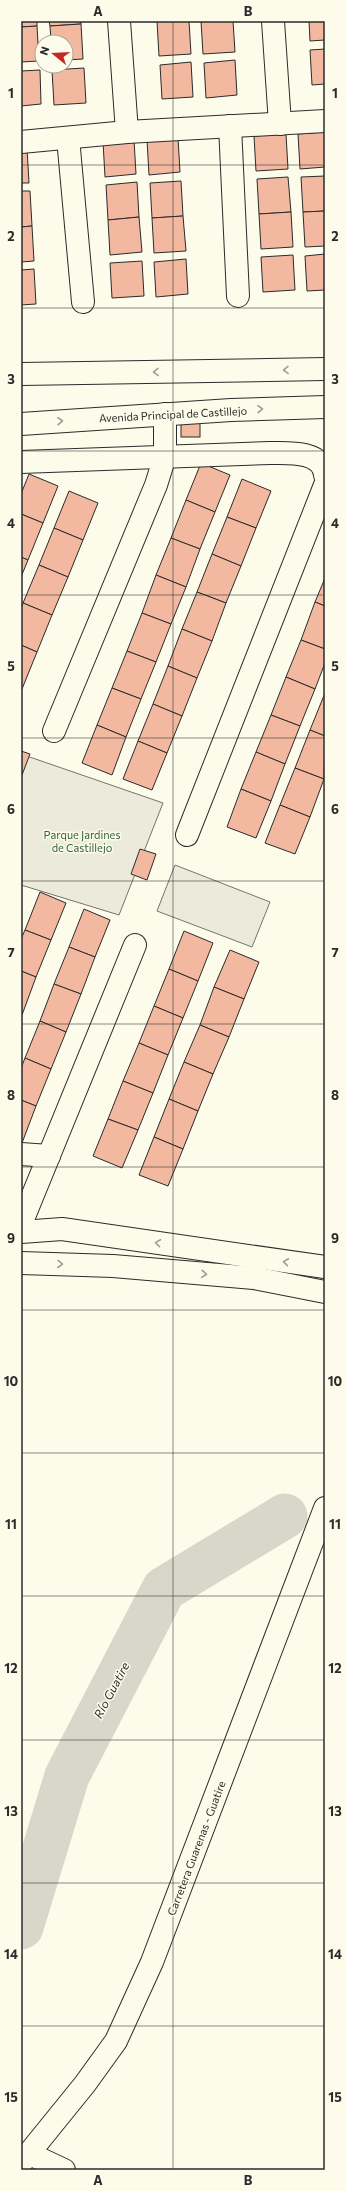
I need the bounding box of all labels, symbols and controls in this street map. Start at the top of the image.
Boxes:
text: A [93,3,103,19]
text: B [244,3,253,19]
north arrow [34,34,74,74]
text: N [37,45,51,57]
text: 1 [8,85,14,101]
text: 1 [332,85,338,101]
text: 2 [7,228,15,244]
text: 2 [331,228,339,244]
one-way arrow [283,366,289,374]
one-way arrow [153,368,159,376]
text: 3 [7,371,15,387]
text: 3 [331,371,339,387]
street label: Avenida Principal de Castillejo [99,404,248,424]
one-way arrow [257,405,263,413]
one-way arrow [57,417,63,425]
text: 4 [7,515,15,531]
text: 4 [331,515,339,531]
text: 5 [7,658,15,674]
text: 5 [331,658,339,674]
text: 6 [7,801,15,817]
text: 6 [331,801,339,817]
park label: Parque Jardines de Castillejo [44,828,120,854]
text: 7 [7,944,15,960]
text: 7 [331,944,339,960]
text: 8 [7,1087,15,1103]
text: 8 [331,1087,339,1103]
text: 9 [7,1230,15,1246]
text: 9 [331,1230,339,1246]
one-way arrow [155,1239,161,1248]
one-way arrow [283,1258,289,1267]
one-way arrow [57,1260,63,1268]
one-way arrow [201,1269,207,1278]
text: 10 [4,1373,19,1389]
text: 10 [328,1373,343,1389]
text: 11 [5,1516,17,1532]
text: 11 [329,1516,341,1532]
water label: Río Guatire [90,1659,132,1720]
text: 12 [4,1660,18,1676]
text: 12 [328,1660,342,1676]
street label: Carretera Guarenas - Guatire [164,1779,228,1917]
text: 13 [4,1803,18,1819]
text: 13 [328,1803,342,1819]
text: 14 [4,1946,18,1962]
text: 14 [328,1946,342,1962]
text: 15 [4,2089,18,2105]
text: 15 [328,2089,342,2105]
text: A [93,2172,103,2188]
text: B [244,2172,253,2188]

